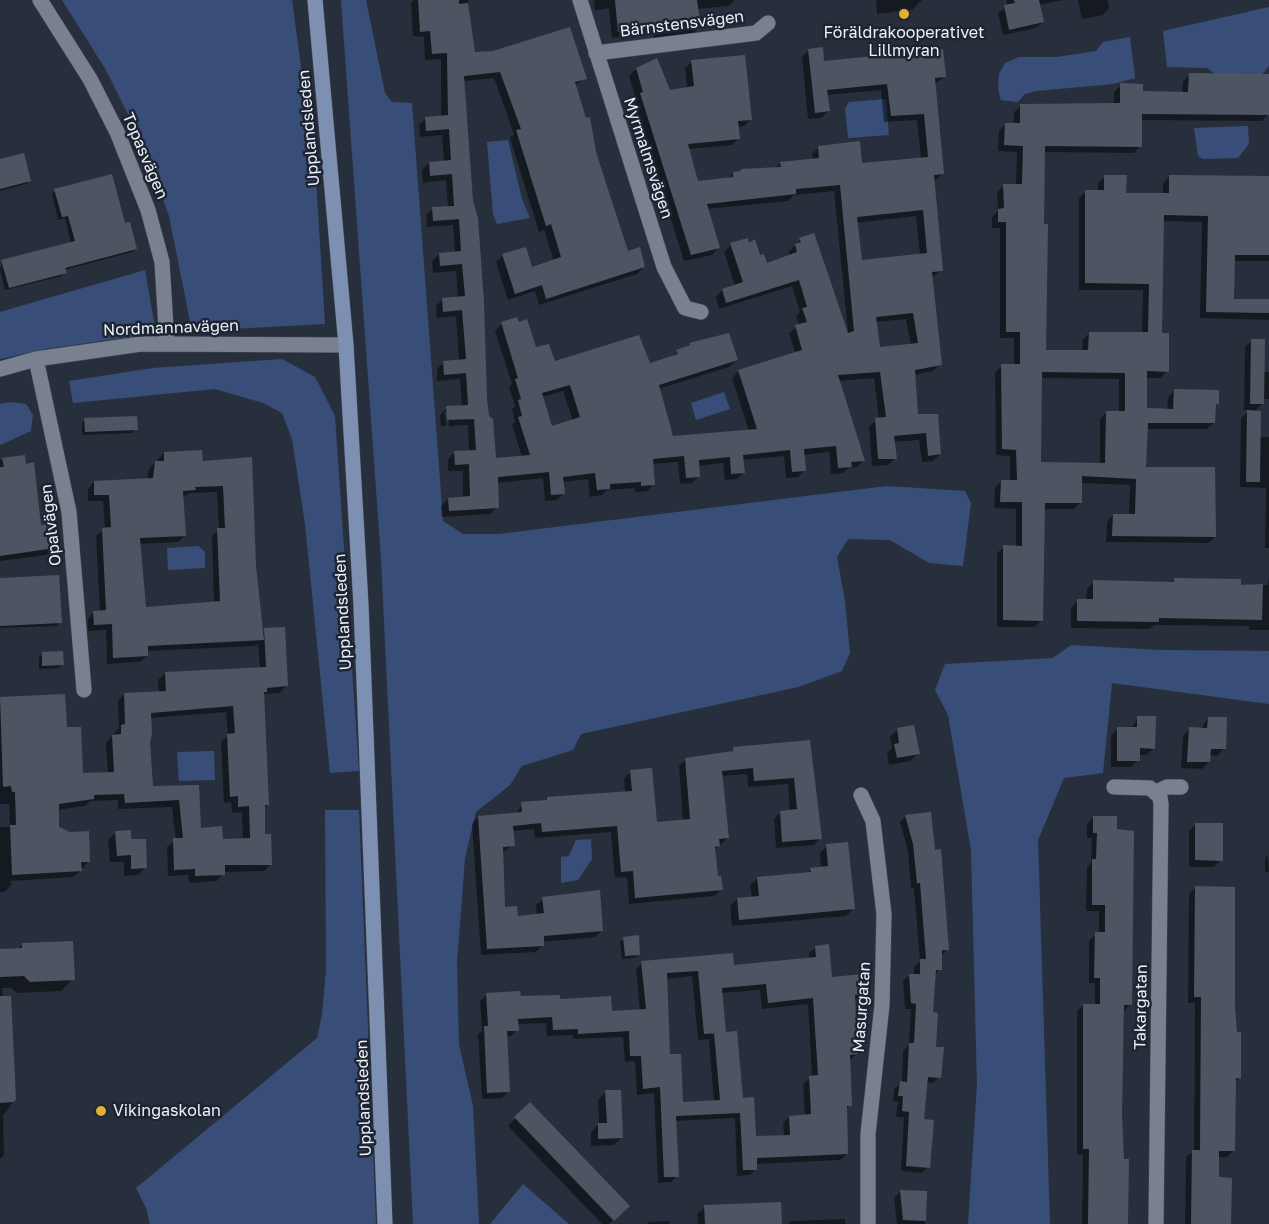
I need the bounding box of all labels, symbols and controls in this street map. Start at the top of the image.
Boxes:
street label: Bärnstensvägen [619,7,745,41]
marker: Föräldrakooperativet Lillmyran [897,7,911,21]
place label: Föräldrakooperativet Lillmyran [823,23,985,61]
street label: Upplandsleden [294,69,324,187]
street label: Myrmalmsvägen [619,95,677,221]
street label: Topasvägen [118,110,172,202]
street label: Nordmannavägen [103,316,239,340]
street label: Opalvägen [36,483,66,567]
street label: Upplandsleden [330,553,356,671]
street label: Masurgatan [849,961,875,1053]
street label: Takargatan [1131,964,1151,1050]
street label: Upplandsleden [352,1039,376,1157]
place label: Vikingaskolan [113,1101,221,1121]
marker: Vikingaskolan [94,1104,108,1118]

